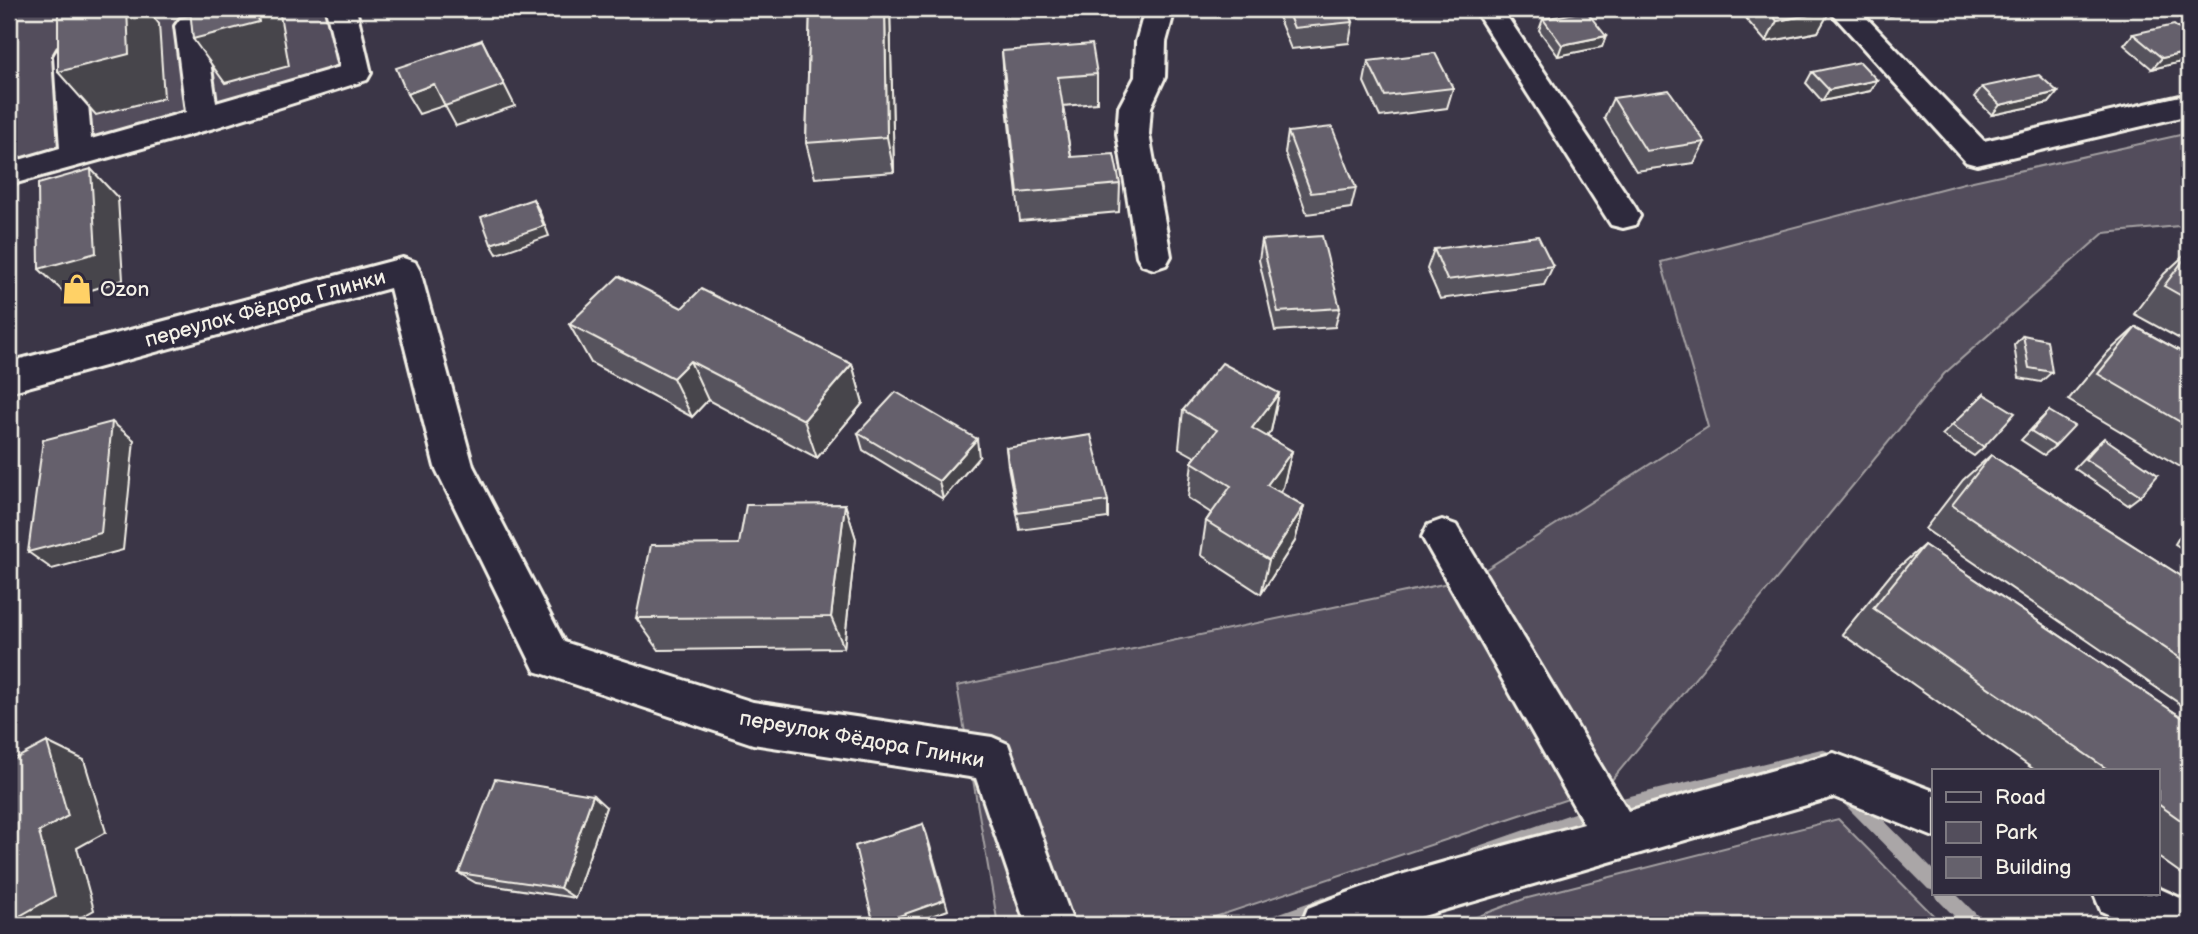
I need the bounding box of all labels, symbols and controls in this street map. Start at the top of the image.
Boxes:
street label: переулок Фёдора Глинки [142,264,388,353]
shop icon: Ozon [60,272,94,306]
place label: Ozon [100,277,149,302]
street label: переулок Фёдора Глинки [737,706,986,773]
legend [1932,769,2160,895]
text: Road [1995,785,2046,810]
text: Park [1995,820,2038,845]
text: Building [1995,855,2071,880]

